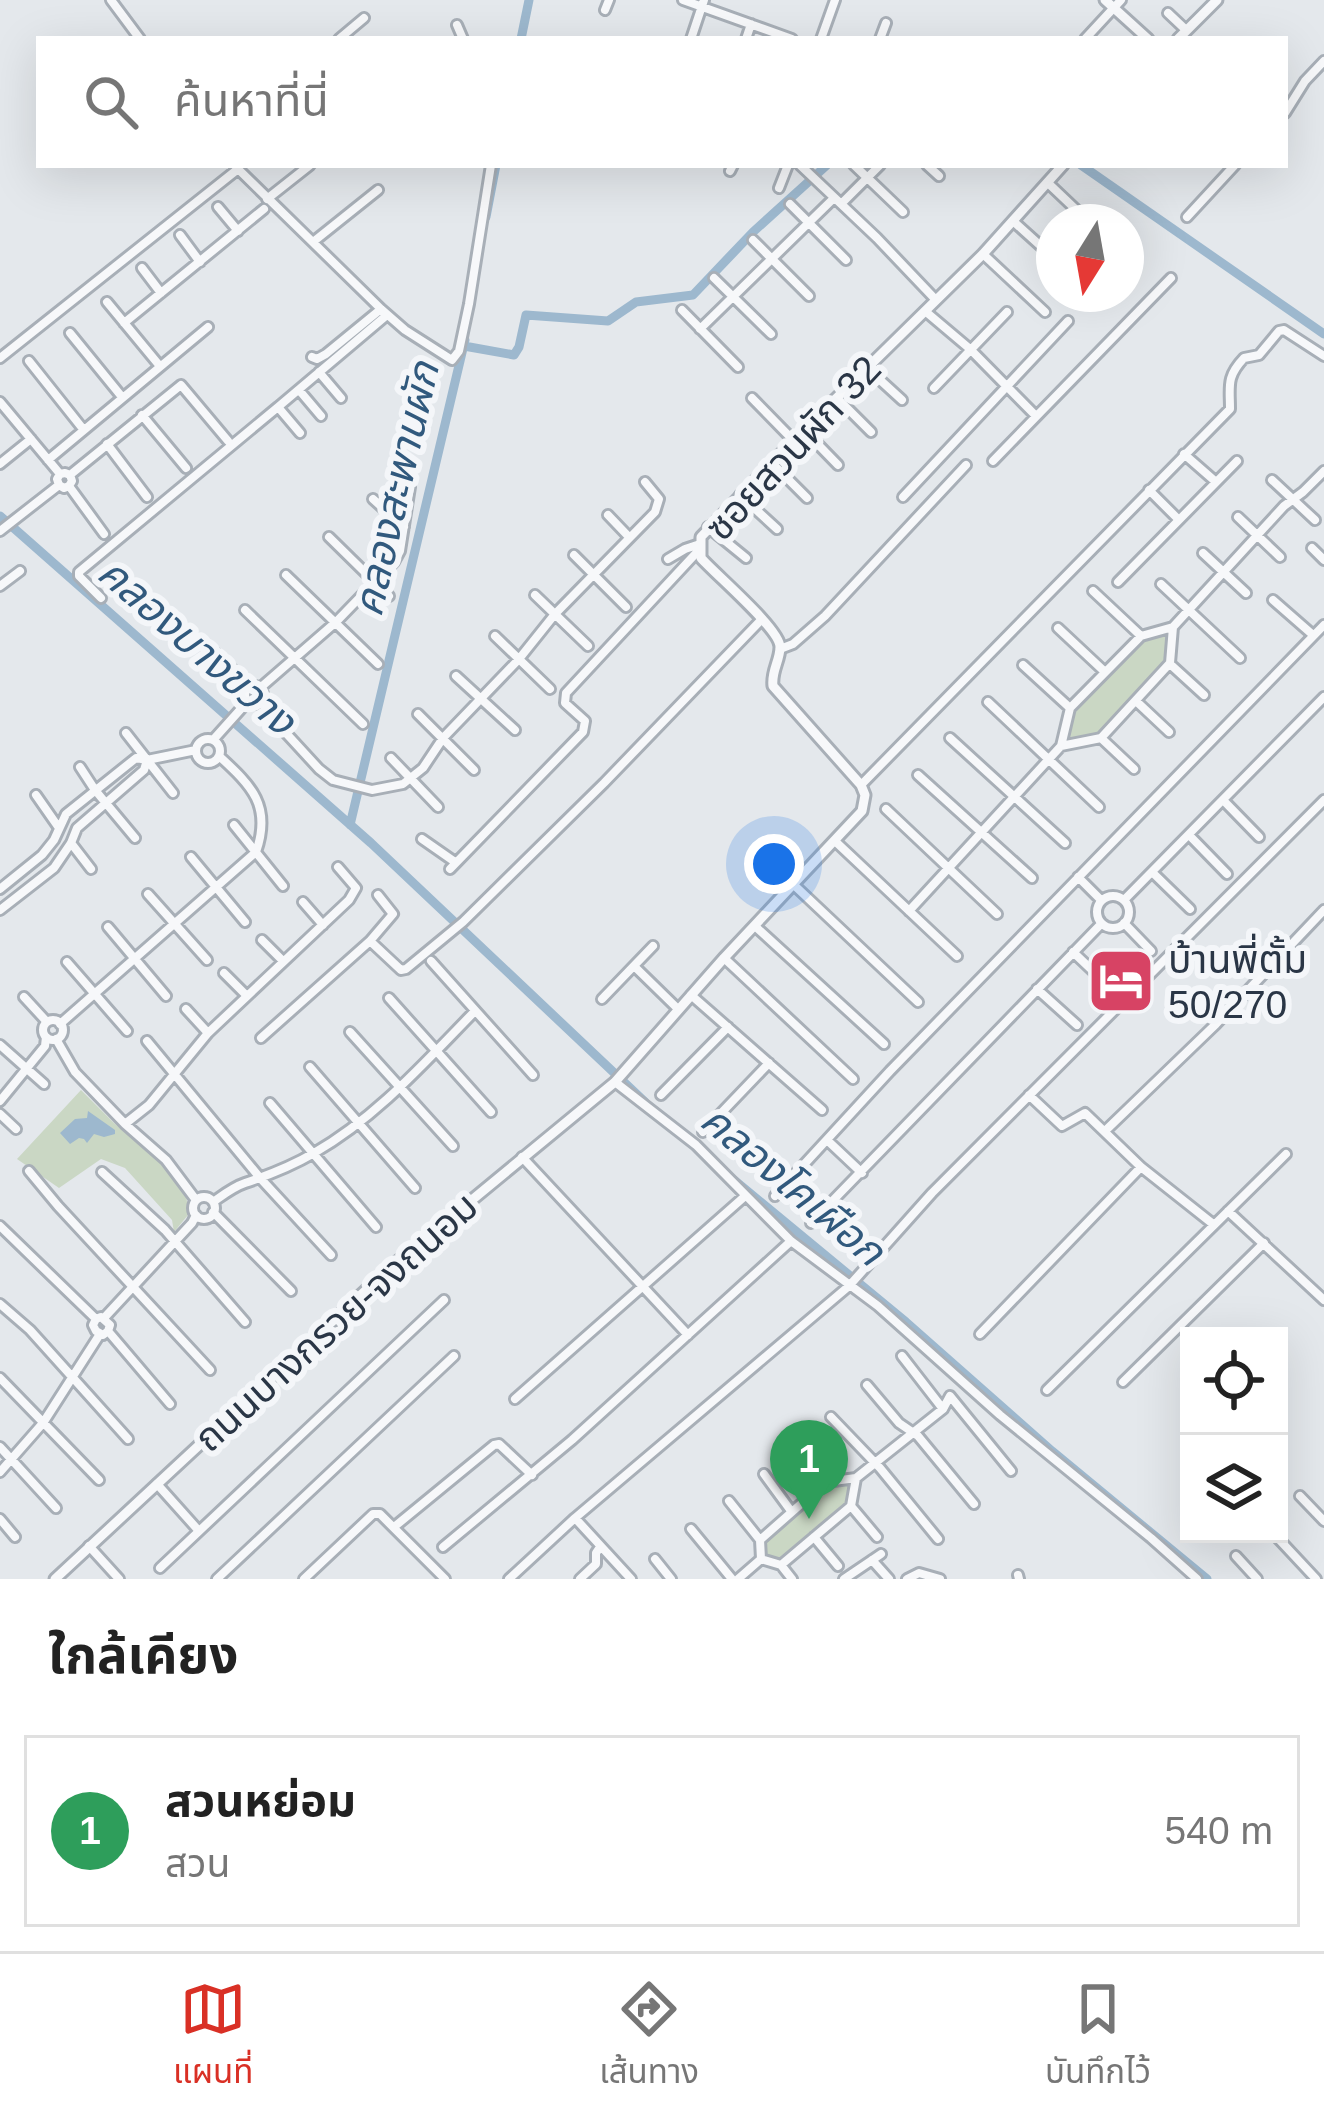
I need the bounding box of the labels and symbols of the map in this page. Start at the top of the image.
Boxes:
north arrow [1036,204,1144,312]
street label: ซอยสวนผัก 32 [697,347,889,549]
water label: คลองสะพานผัก [344,356,448,620]
water label: คลองบางขวาง [89,548,307,746]
your location [744,834,804,894]
place label: บ้านพี่ตั้ม 50/270 [1168,933,1307,1026]
hotel icon: บ้านพี่ตั้ม 50/270 [1086,946,1156,1016]
water label: คลองโคเผือก [692,1095,895,1276]
street label: ถนนบางกรวย-จงถนอม [186,1184,486,1460]
pin: 1 [770,1420,848,1519]

